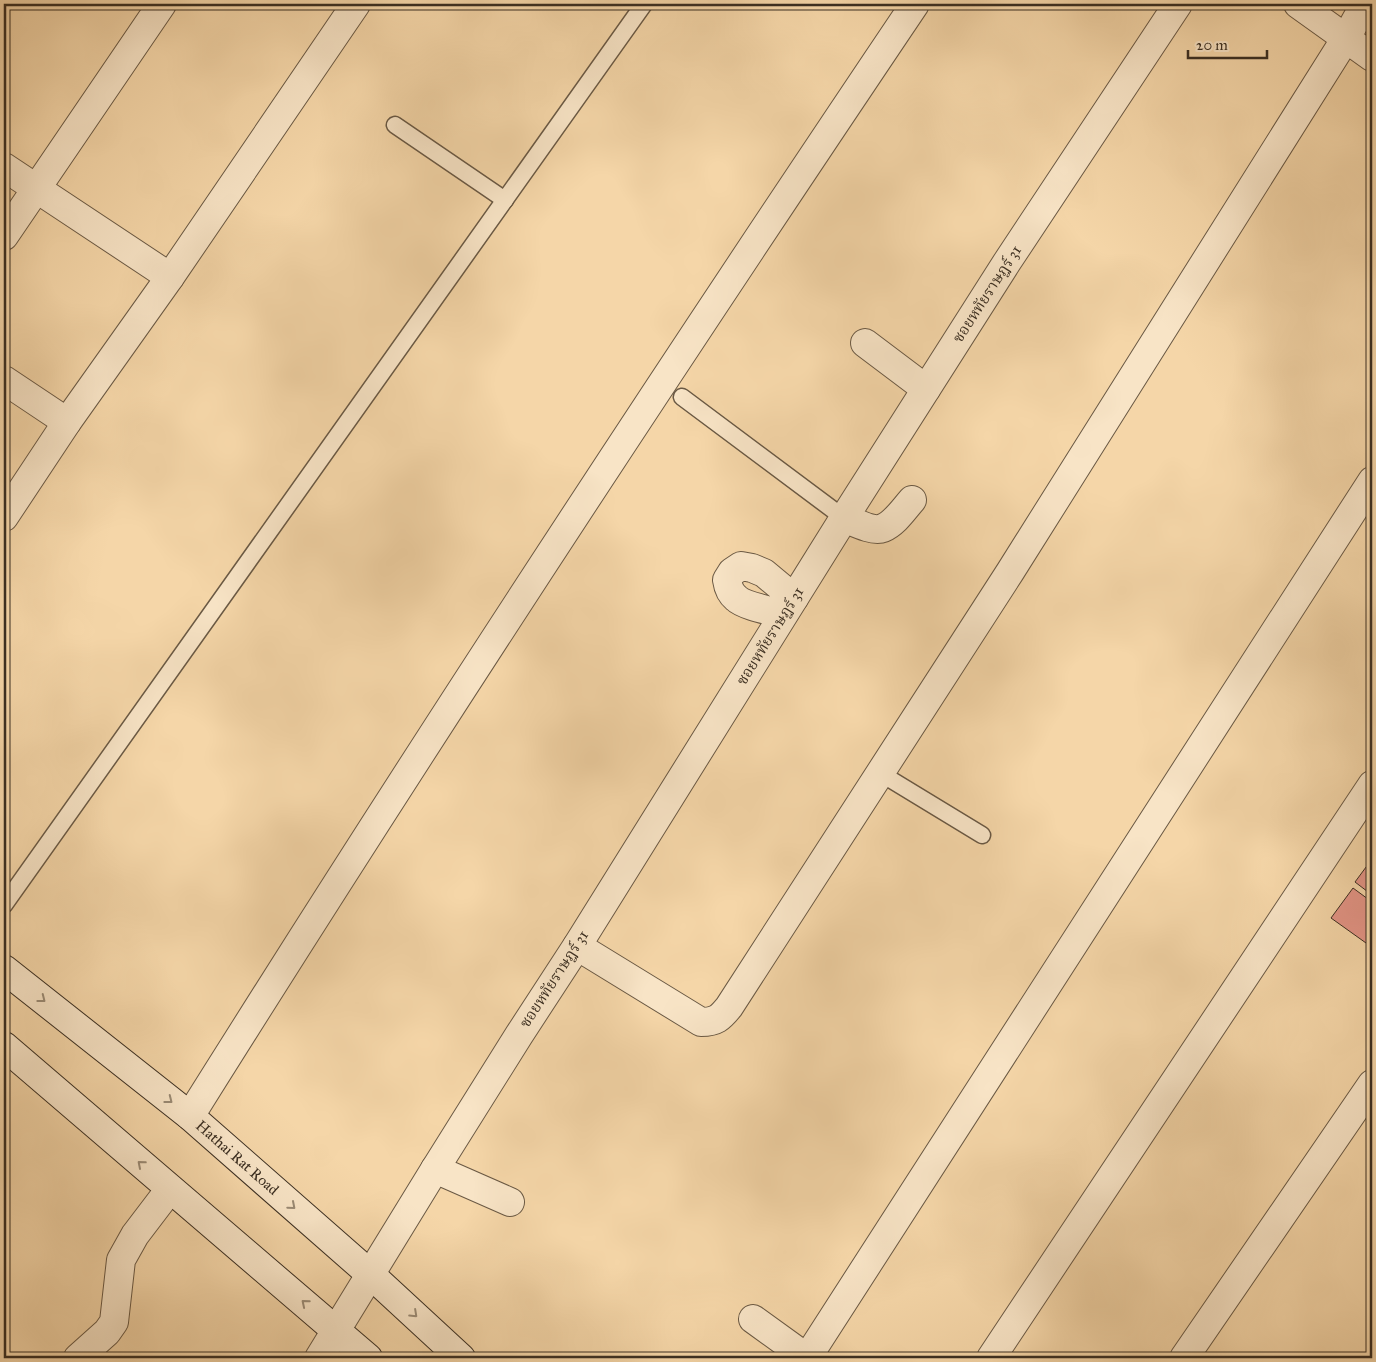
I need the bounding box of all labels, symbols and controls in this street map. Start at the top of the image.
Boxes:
scale bar [1188,28,1267,60]
text: 20 m [1196,36,1228,54]
street label: ซอยหทัยราษฎร์ 31 [948,241,1025,346]
street label: ซอยหทัยราษฎร์ 31 [732,583,807,688]
street label: ซอยหทัยราษฎร์ 31 [515,926,592,1031]
one-way arrow [36,993,46,1002]
one-way arrow [164,1094,173,1103]
street label: Hathai Rat Road [192,1116,283,1199]
one-way arrow [138,1160,147,1169]
one-way arrow [287,1200,296,1209]
one-way arrow [301,1300,310,1309]
one-way arrow [408,1308,417,1317]

